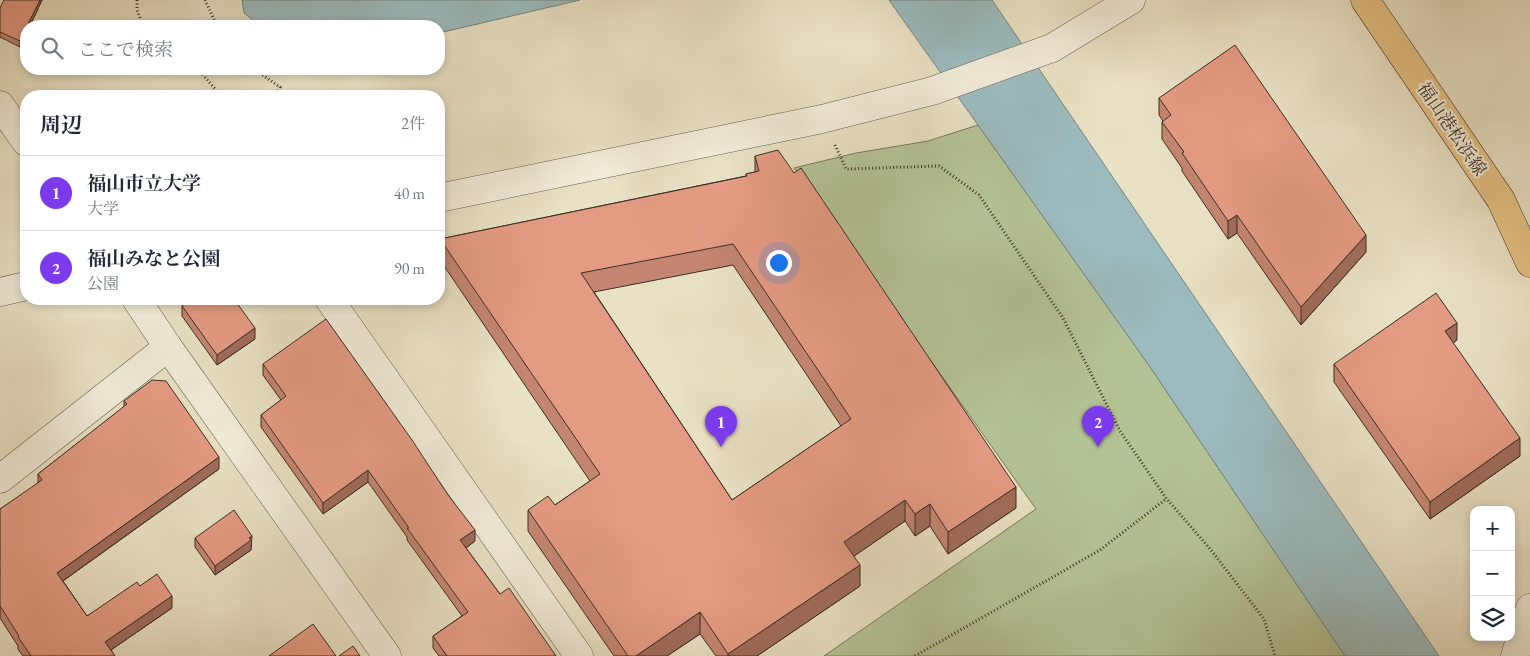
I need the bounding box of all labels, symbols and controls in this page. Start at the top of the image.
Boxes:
search box [20,20,445,75]
icon: search [38,34,66,62]
text: ここで検索 [78,37,173,62]
street label: 福山港松浜線 [1413,78,1492,180]
text: 周辺 [40,111,82,138]
text: 2件 [401,113,425,134]
text: 福山市立大学 [87,171,201,196]
text: 1 [52,183,60,204]
text: 40 m [394,183,425,204]
text: 大学 [87,198,119,219]
text: 福山みなと公園 [87,246,220,271]
your location [766,250,792,276]
text: 2 [52,258,60,279]
text: 90 m [394,258,425,279]
text: 公園 [87,273,119,294]
pin: 1 [705,406,737,447]
pin: 2 [1082,406,1114,447]
map controls [1470,506,1515,641]
button: + [1470,506,1515,551]
button: − [1470,551,1515,596]
button: layers [1470,596,1515,641]

